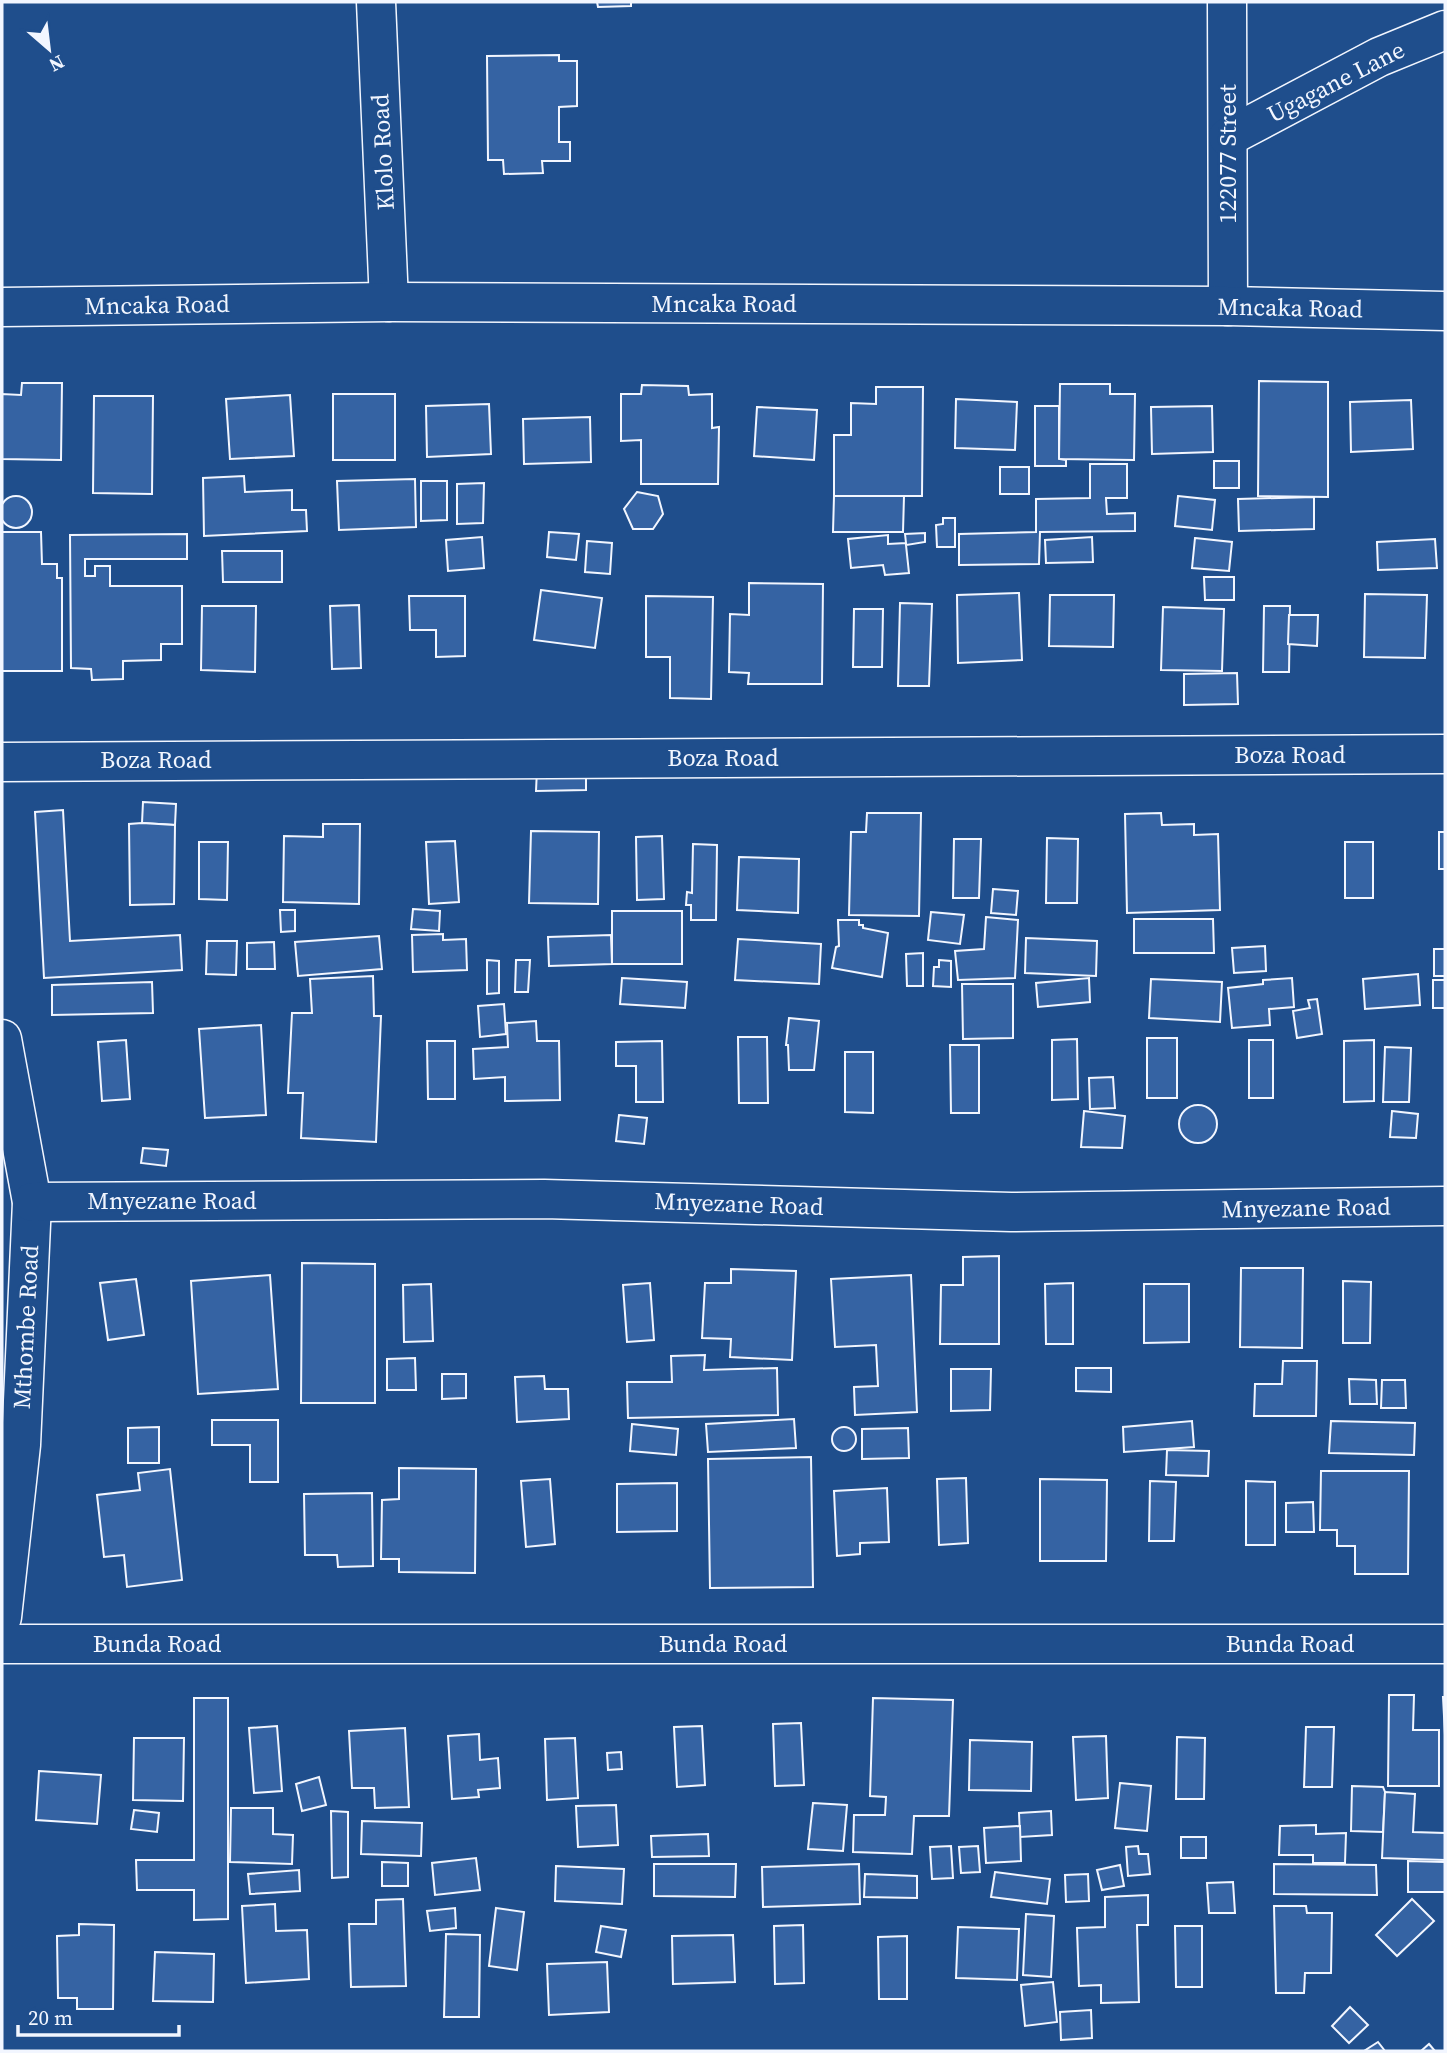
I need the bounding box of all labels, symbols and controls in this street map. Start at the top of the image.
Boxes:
north arrow [14,14,84,84]
street label: Ugagane Lane [1261,33,1410,130]
text: N [45,49,69,79]
street label: 122077 Street [1211,84,1244,224]
street label: Klolo Road [363,93,402,211]
street label: Mncaka Road [84,287,230,322]
street label: Mncaka Road [651,287,797,320]
street label: Mncaka Road [1217,290,1363,325]
street label: Boza Road [1234,738,1346,771]
street label: Boza Road [667,741,779,774]
street label: Boza Road [100,743,212,776]
street label: Mnyezane Road [87,1184,257,1217]
street label: Mnyezane Road [654,1184,825,1223]
street label: Mnyezane Road [1221,1190,1391,1225]
street label: Mthombe Road [5,1244,46,1410]
street label: Bunda Road [93,1627,222,1660]
street label: Bunda Road [659,1627,788,1660]
street label: Bunda Road [1226,1627,1355,1660]
scale bar [18,1994,178,2038]
text: 20 m [28,2003,73,2032]

